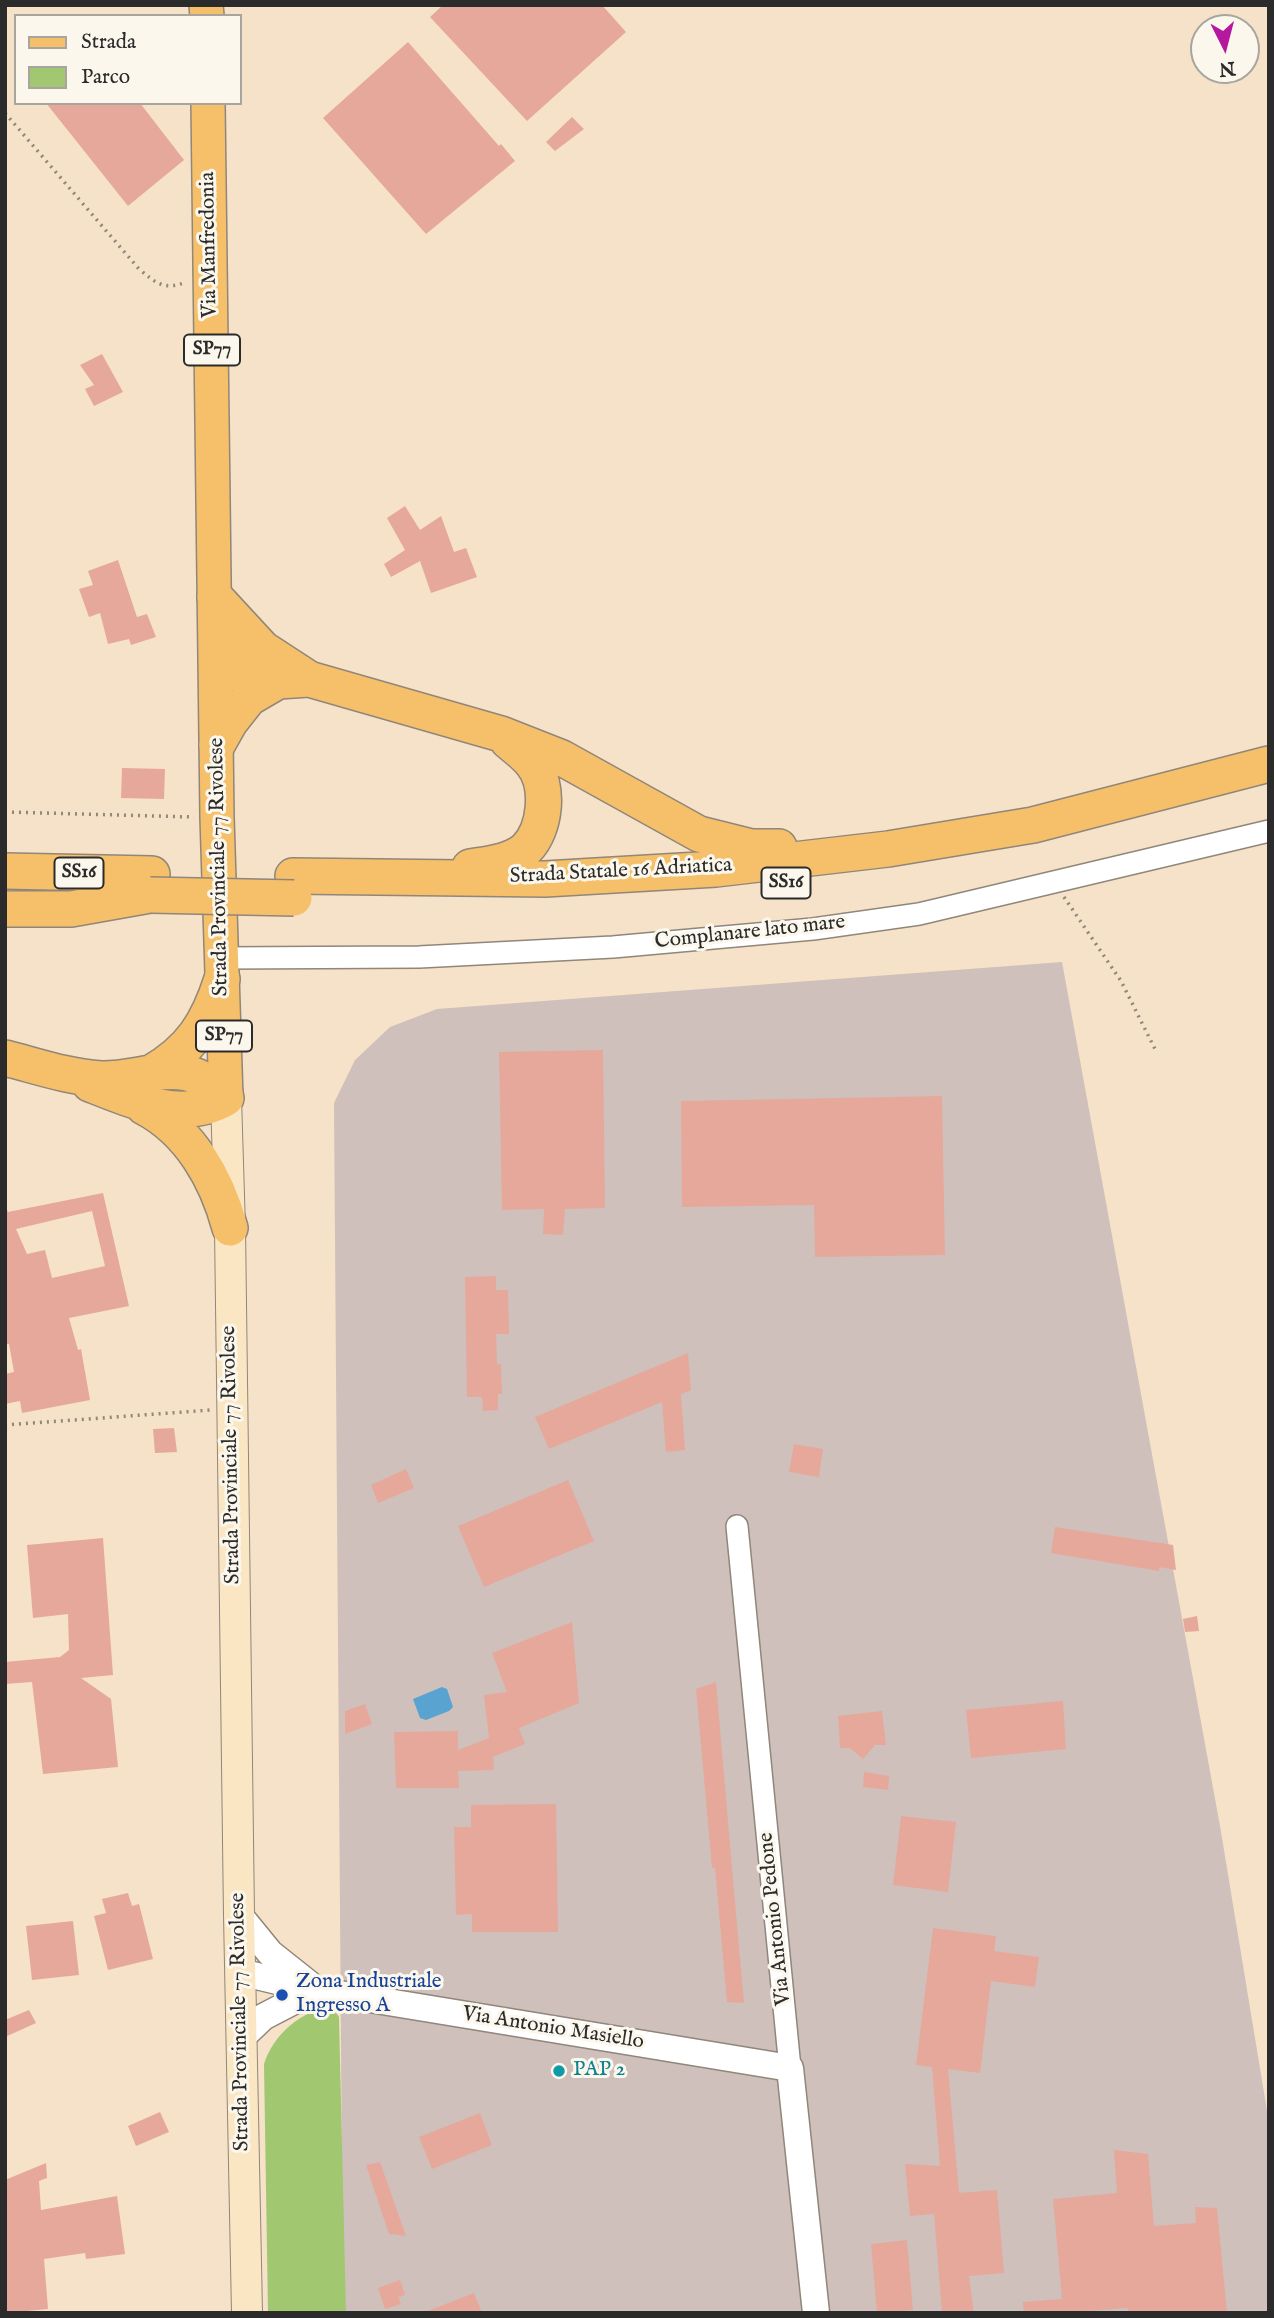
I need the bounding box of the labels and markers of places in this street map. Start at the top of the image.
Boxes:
place label: Zona Industriale Ingresso A [296,1970,441,2020]
marker: Zona Industriale Ingresso A [274,1987,290,2003]
place label: PAP 2 [573,2058,625,2084]
marker: PAP 2 [551,2063,567,2079]

